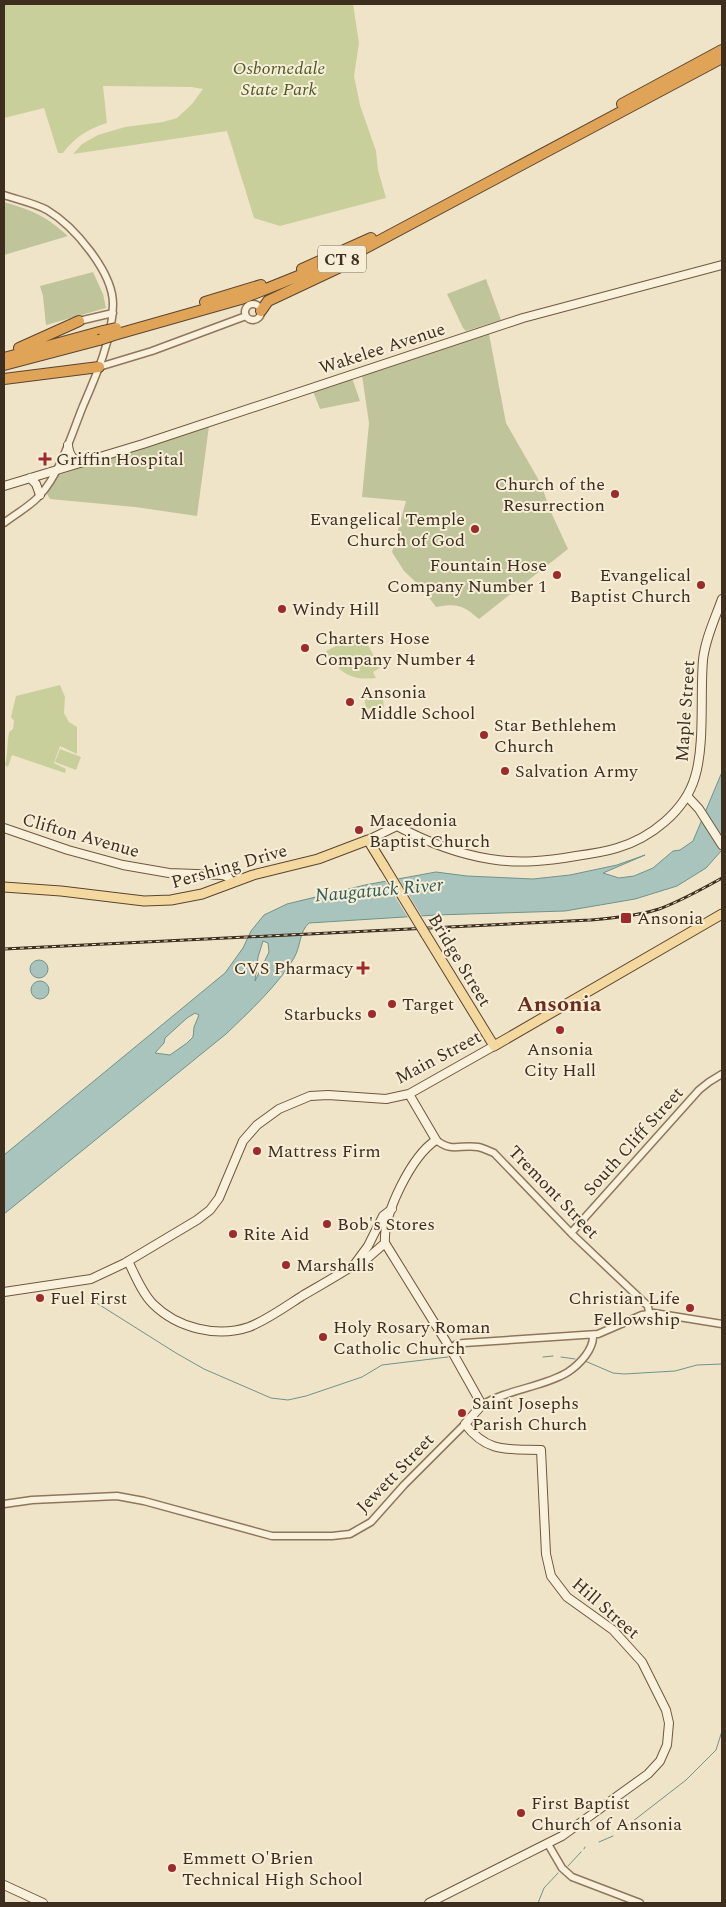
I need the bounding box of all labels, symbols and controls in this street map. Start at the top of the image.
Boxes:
park label: Osbornedale State Park [233,55,325,103]
road number: CT 8 [318,245,366,272]
street label: Wakelee Avenue [316,315,449,382]
place label: Griffin Hospital [56,446,184,473]
marker: Griffin Hospital [38,452,52,466]
place label: Church of the Resurrection [495,471,605,519]
marker: Church of the Resurrection [609,488,621,500]
place label: Evangelical Temple Church of God [309,506,465,554]
marker: Evangelical Temple Church of God [469,523,481,535]
place label: Fountain Hose Company Number 1 [387,552,547,600]
place label: Evangelical Baptist Church [570,562,691,610]
marker: Fountain Hose Company Number 1 [551,569,563,581]
marker: Evangelical Baptist Church [695,579,707,591]
place label: Windy Hill [292,596,380,623]
marker: Windy Hill [276,603,288,615]
place label: Charters Hose Company Number 4 [315,625,475,673]
marker: Charters Hose Company Number 4 [299,642,311,654]
street label: Maple Street [668,659,703,763]
place label: Ansonia Middle School [360,679,475,727]
marker: Ansonia Middle School [344,696,356,708]
place label: Star Bethlehem Church [494,712,617,760]
marker: Star Bethlehem Church [478,729,490,741]
place label: Salvation Army [515,758,639,785]
marker: Salvation Army [499,765,511,777]
street label: Clifton Avenue [19,806,143,865]
place label: Macedonia Baptist Church [369,807,490,855]
marker: Macedonia Baptist Church [353,824,365,836]
street label: Pershing Drive [168,837,290,896]
water label: Naugatuck River [314,870,445,911]
place label: Ansonia [637,905,703,932]
street label: Bridge Street [421,908,498,1012]
marker: Ansonia [619,911,633,925]
place label: CVS Pharmacy [234,955,354,982]
marker: CVS Pharmacy [357,962,369,974]
district label: Ansonia [517,988,602,1021]
place label: Target [402,991,454,1018]
marker: Target [386,998,398,1010]
place label: Starbucks [284,1001,362,1028]
marker: Starbucks [366,1008,378,1020]
street label: Main Street [390,1023,486,1091]
marker: Ansonia City Hall [554,1024,566,1036]
place label: Ansonia City Hall [524,1036,596,1084]
street label: South Cliff Street [577,1081,690,1202]
place label: Mattress Firm [267,1138,381,1165]
street label: Tremont Street [502,1139,605,1245]
marker: Mattress Firm [251,1145,263,1157]
place label: Bob's Stores [337,1211,435,1238]
marker: Bob's Stores [321,1218,333,1230]
place label: Rite Aid [243,1221,309,1248]
marker: Rite Aid [227,1228,239,1240]
place label: Marshalls [296,1252,374,1279]
marker: Marshalls [280,1259,292,1271]
place label: Fuel First [50,1285,127,1312]
place label: Christian Life Fellowship [568,1285,680,1333]
marker: Fuel First [34,1292,46,1304]
marker: Christian Life Fellowship [684,1302,696,1314]
place label: Holy Rosary Roman Catholic Church [333,1314,491,1362]
marker: Holy Rosary Roman Catholic Church [317,1331,329,1343]
place label: Saint Josephs Parish Church [472,1390,587,1438]
marker: Saint Josephs Parish Church [456,1407,468,1419]
street label: Jewett Street [350,1427,441,1519]
street label: Hill Street [566,1571,646,1646]
place label: First Baptist Church of Ansonia [531,1790,682,1838]
marker: First Baptist Church of Ansonia [515,1807,527,1819]
place label: Emmett O'Brien Technical High School [182,1845,363,1893]
marker: Emmett O'Brien Technical High School [166,1862,178,1874]

